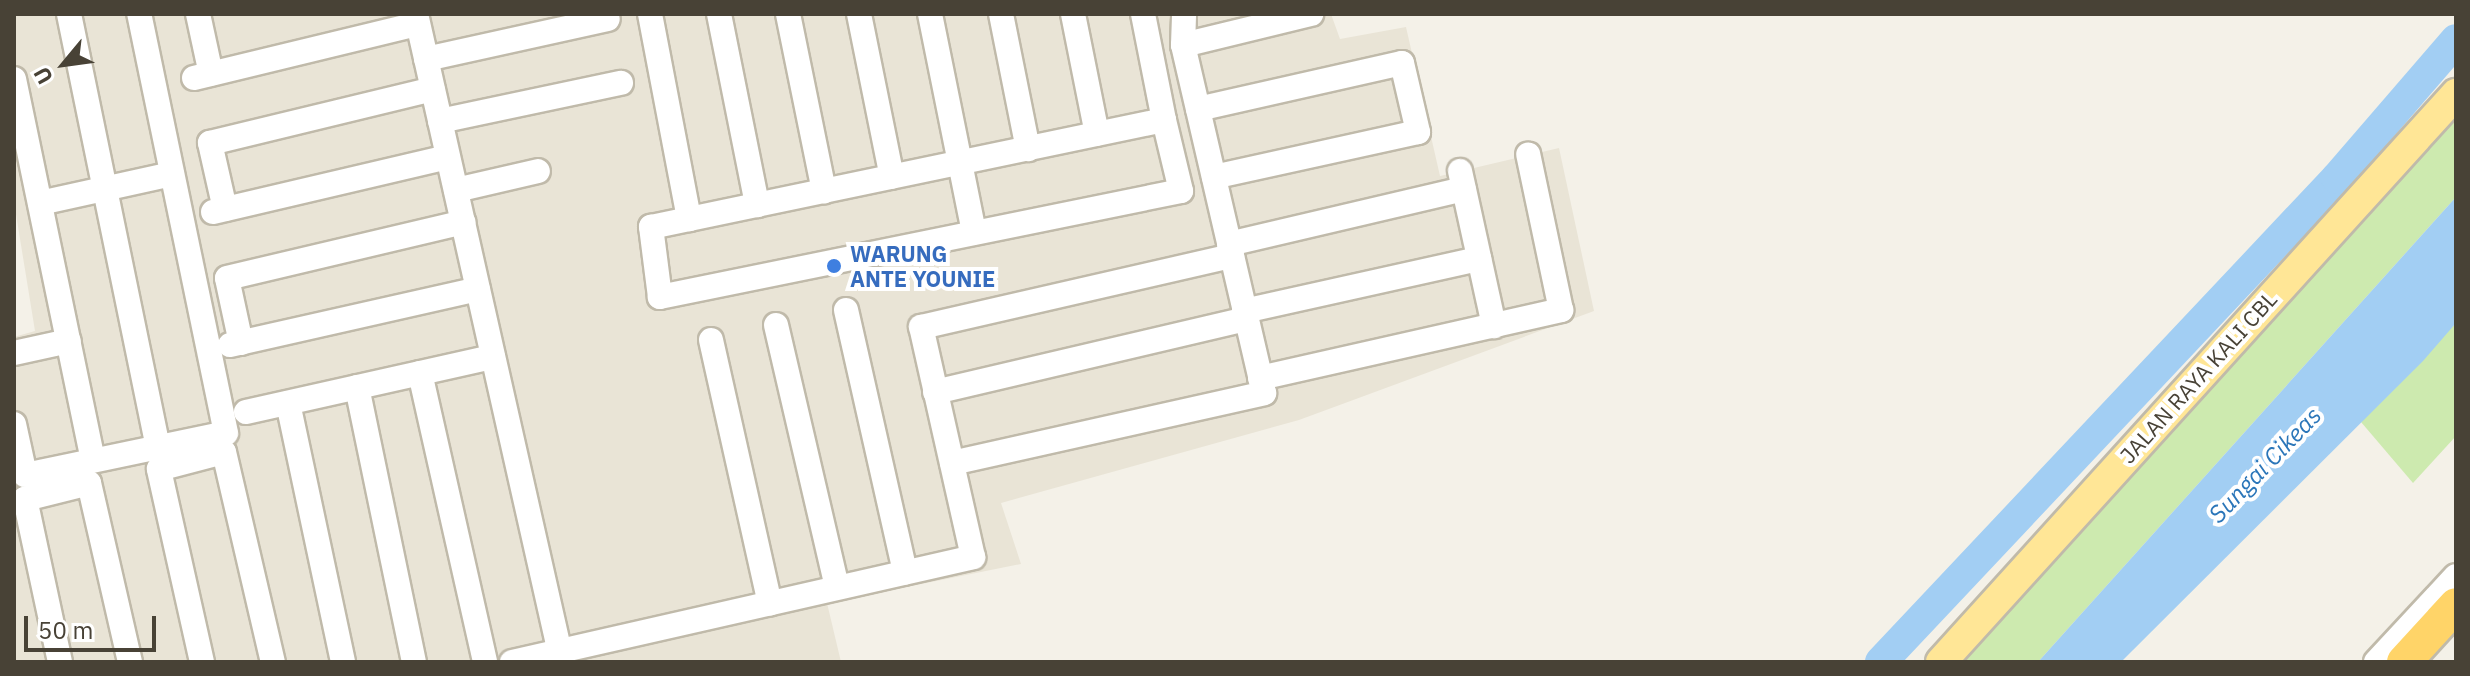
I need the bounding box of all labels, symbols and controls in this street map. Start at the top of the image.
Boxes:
north arrow [24,24,104,104]
text: U [26,62,59,90]
place label: WARUNG ANTE YOUNIE [850,240,995,292]
marker: WARUNG ANTE YOUNIE [825,257,843,275]
street label: JALAN RAYA KALI CBL [2114,286,2282,468]
water label: Sungai Cikeas [2203,401,2327,529]
scale bar [28,600,160,650]
text: 50 m [38,614,93,646]

